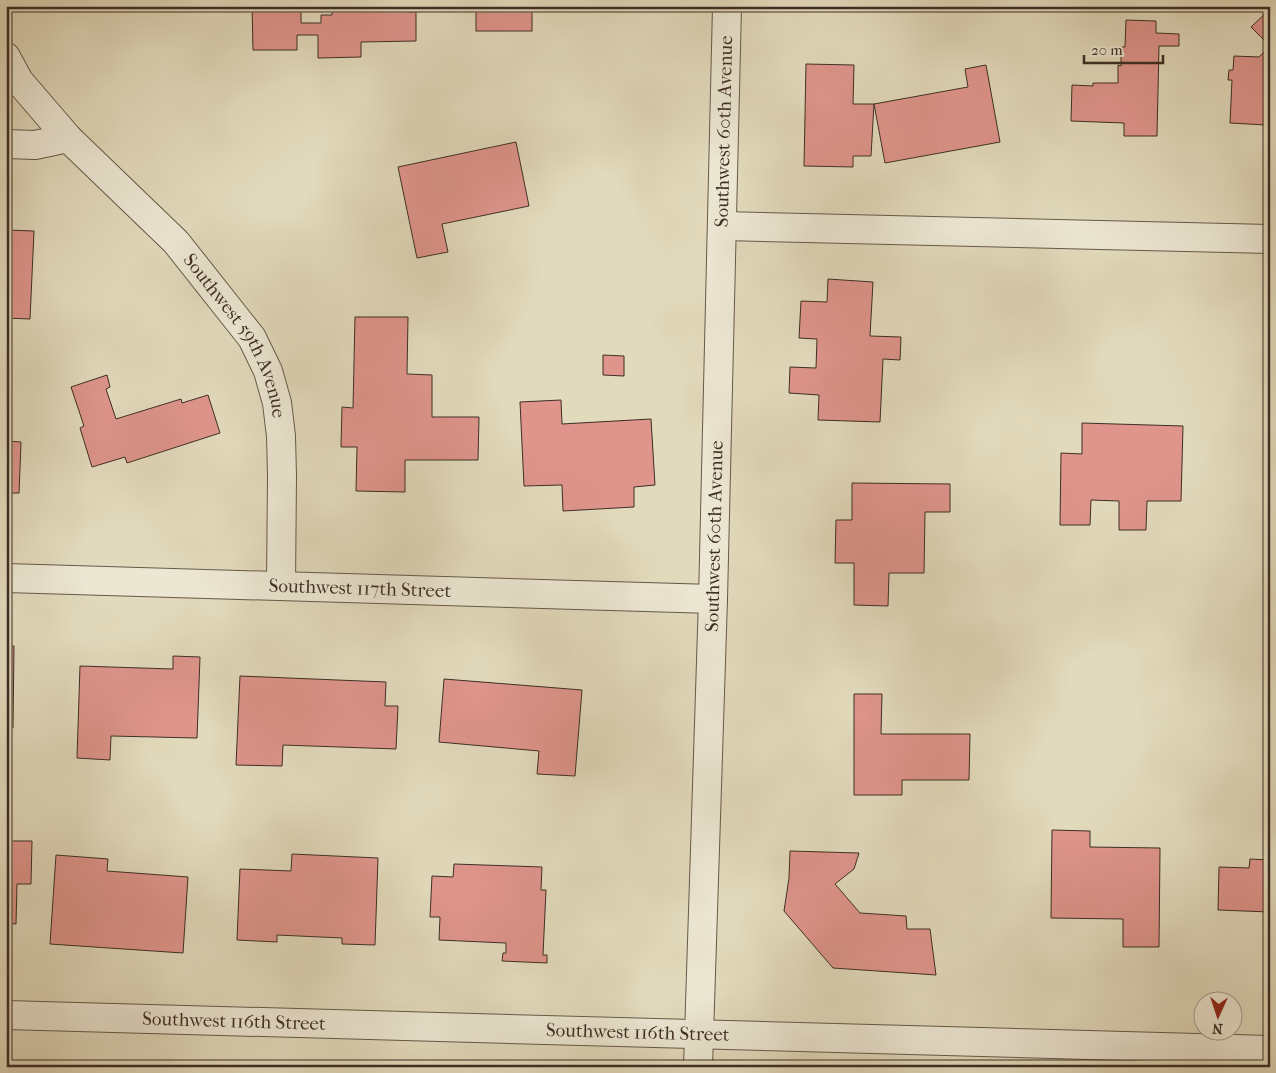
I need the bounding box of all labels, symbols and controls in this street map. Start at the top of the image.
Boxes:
scale bar [1084,32,1162,64]
street label: Southwest 60th Avenue [711,35,737,228]
text: 20 m [1091,41,1123,59]
street label: Southwest 59th Avenue [179,249,290,419]
street label: Southwest 60th Avenue [701,440,728,632]
street label: Southwest 117th Street [268,575,452,602]
north arrow [1194,990,1244,1040]
street label: Southwest 116th Street [142,1008,326,1035]
street label: Southwest 116th Street [546,1019,730,1046]
text: N [1211,1020,1223,1037]

